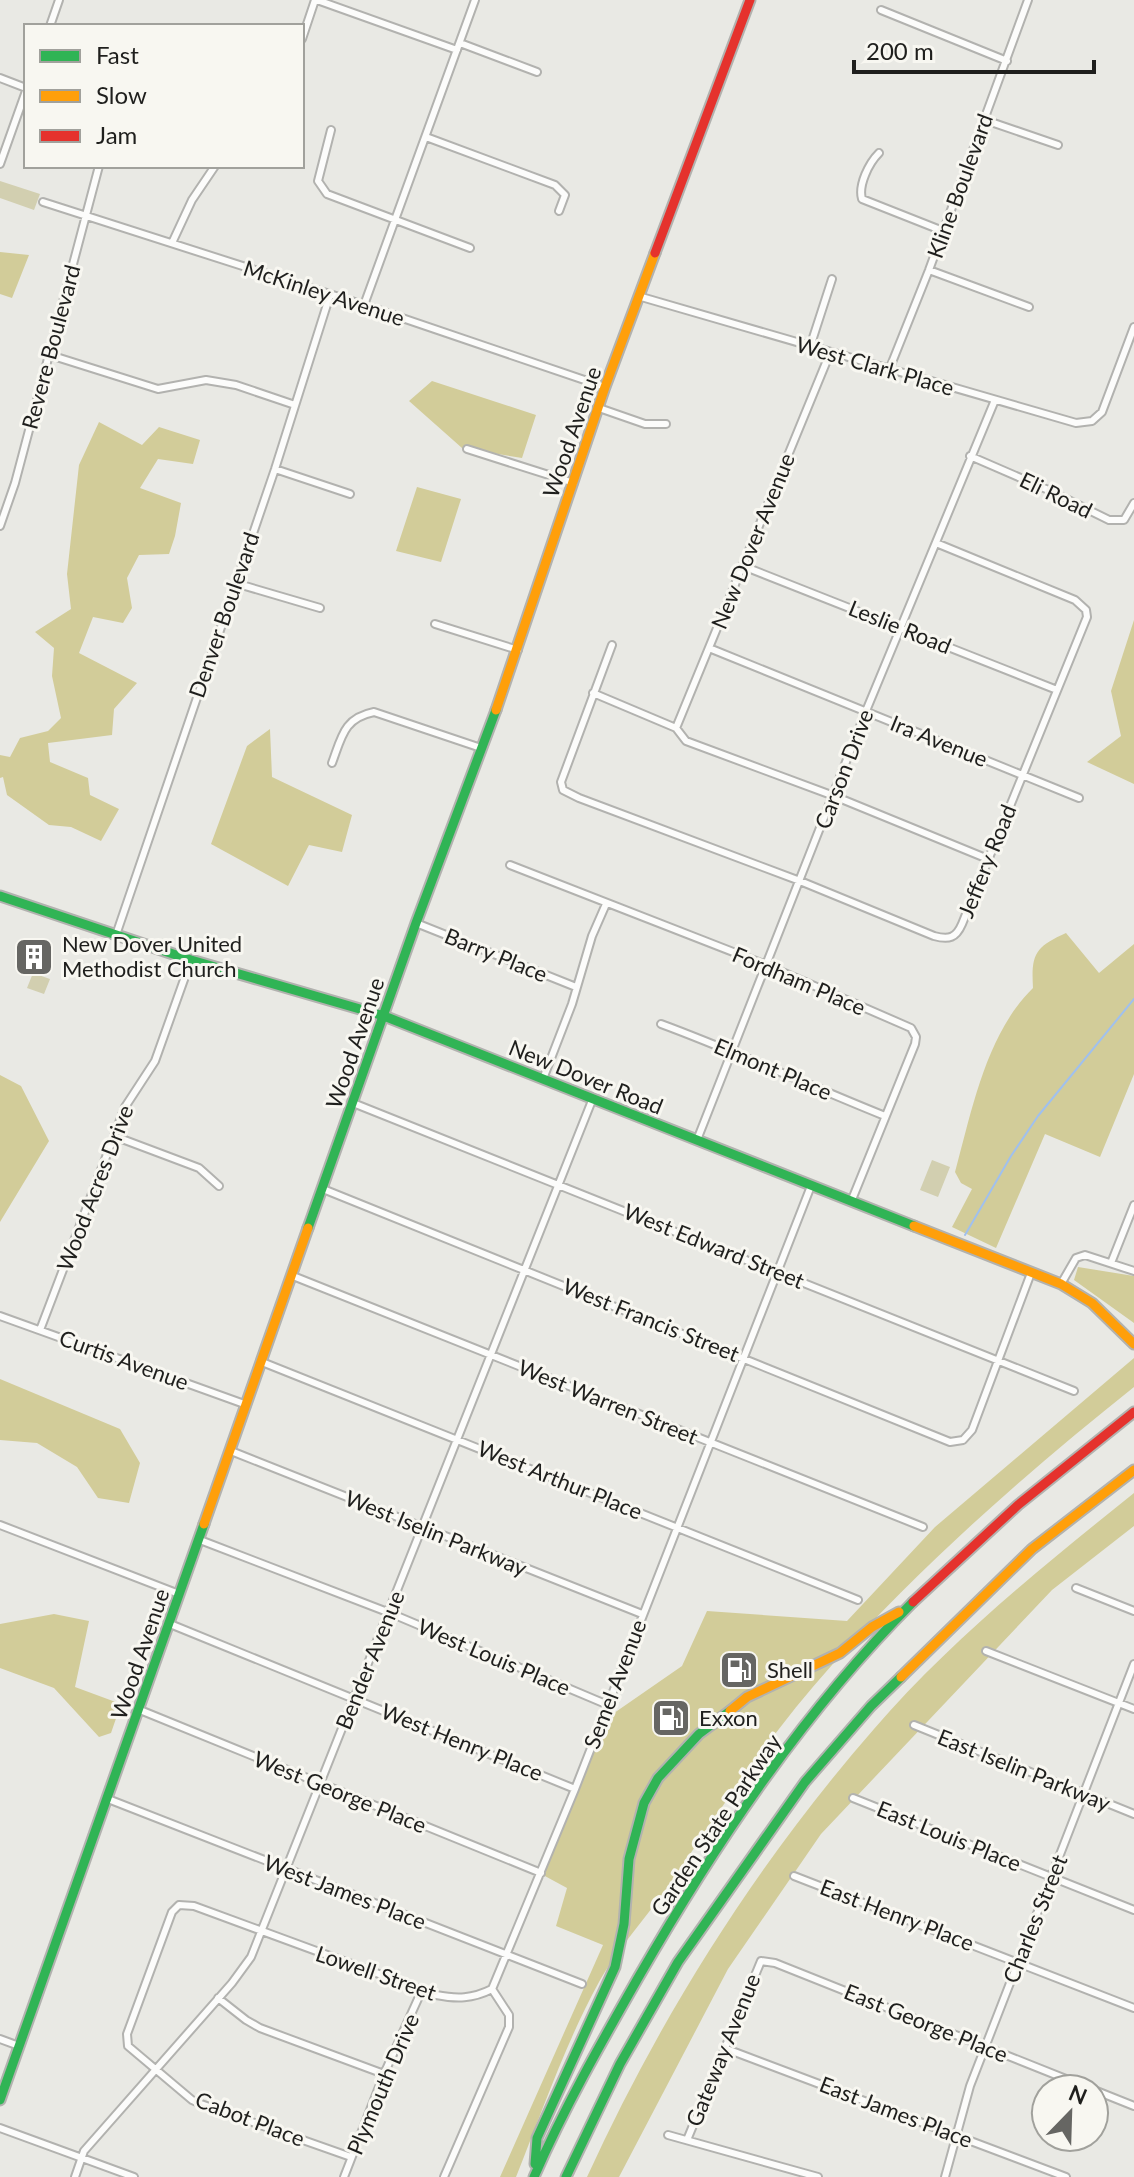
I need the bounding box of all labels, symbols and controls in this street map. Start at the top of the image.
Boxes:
legend [24,24,304,168]
scale bar [854,24,1094,74]
text: 200 m [866,36,934,65]
text: Fast [96,40,139,69]
text: Slow [96,80,147,109]
street label: Kline Boulevard [921,110,998,262]
text: Jam [96,120,137,149]
street label: McKinley Avenue [240,254,408,331]
street label: Revere Boulevard [16,262,85,432]
street label: West Clark Place [793,330,957,401]
street label: Wood Avenue [537,363,607,501]
street label: New Dover Avenue [705,449,800,633]
street label: Eli Road [1015,465,1097,524]
street label: Denver Boulevard [183,528,265,701]
street label: Leslie Road [845,594,955,659]
street label: Carson Drive [808,705,879,832]
street label: Ira Avenue [887,709,992,772]
street label: Jeffery Road [952,800,1021,921]
street label: Barry Place [441,922,552,987]
place label: New Dover United Methodist Church [62,930,242,982]
building icon: New Dover United Methodist Church [13,936,55,978]
street label: Fordham Place [729,940,870,1021]
street label: Wood Avenue [320,974,390,1112]
street label: Elmont Place [710,1032,836,1105]
street label: New Dover Road [505,1033,667,1120]
street label: Wood Acres Drive [50,1101,139,1275]
street label: West Edward Street [620,1197,808,1294]
street label: West Francis Street [559,1272,743,1367]
street label: Curtis Avenue [56,1324,193,1395]
street label: West Warren Street [514,1353,702,1450]
street label: West Arthur Place [474,1434,646,1525]
street label: West Iselin Parkway [341,1484,532,1582]
street label: Wood Avenue [105,1585,175,1723]
street label: Bender Avenue [329,1587,410,1733]
street label: West Louis Place [414,1612,575,1701]
street label: Semel Avenue [578,1615,652,1752]
fuel station icon: Shell [718,1649,760,1691]
place label: Shell [767,1656,813,1683]
street label: West Henry Place [377,1697,547,1786]
fuel station icon: Exxon [650,1697,692,1739]
place label: Exxon [699,1704,758,1731]
street label: East Iselin Parkway [934,1723,1115,1817]
street label: Garden State Parkway [645,1728,787,1921]
street label: West George Place [250,1745,430,1838]
street label: East Louis Place [873,1794,1025,1877]
street label: West James Place [260,1848,430,1935]
street label: Charles Street [997,1851,1073,1987]
street label: East Henry Place [816,1873,978,1956]
street label: Lowell Street [312,1939,440,2006]
street label: Gateway Avenue [680,1969,765,2130]
street label: East George Place [840,1977,1012,2068]
street label: Plymouth Drive [341,2009,424,2158]
street label: East James Place [816,2070,977,2153]
north arrow [1030,2073,1110,2153]
text: N [1065,2078,1091,2110]
street label: Cabot Place [192,2085,309,2152]

